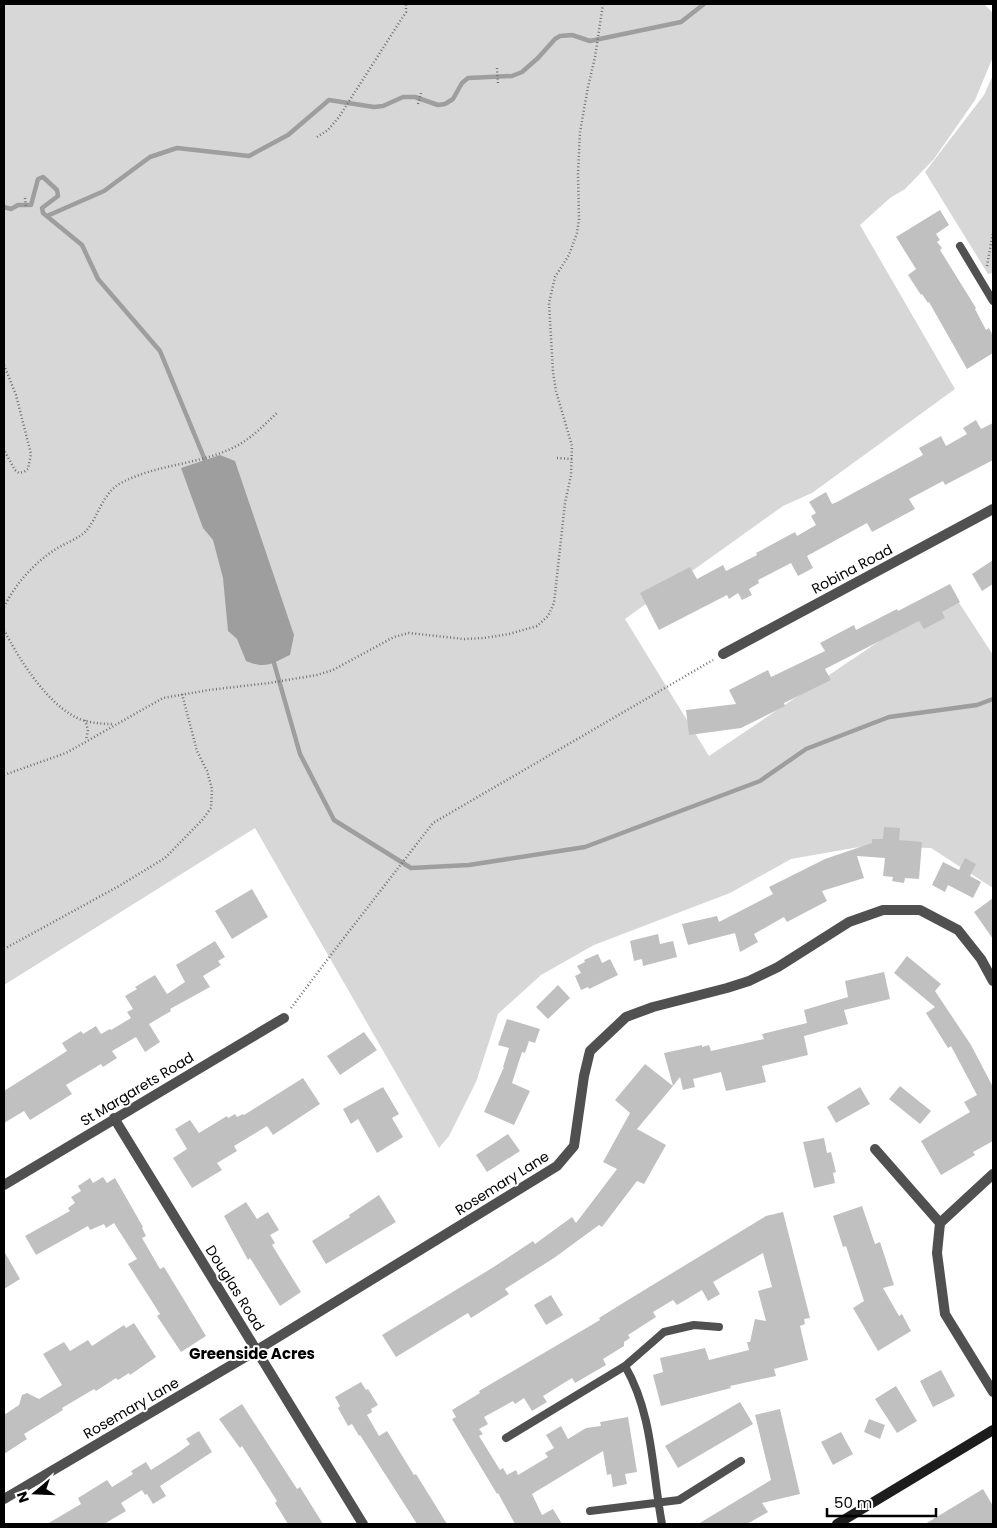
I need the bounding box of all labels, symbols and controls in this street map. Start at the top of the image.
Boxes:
street label: Robina Road [808,539,896,599]
street label: St Margarets Road [76,1047,198,1131]
street label: Rosemary Lane [451,1146,553,1220]
street label: Douglas Road [201,1241,269,1335]
district label: Greenside Acres [189,1343,315,1364]
street label: Rosemary Lane [80,1372,183,1443]
north arrow [10,1468,60,1518]
scale bar [827,1486,936,1518]
text: N [12,1489,34,1505]
text: 50 m [834,1492,872,1513]

